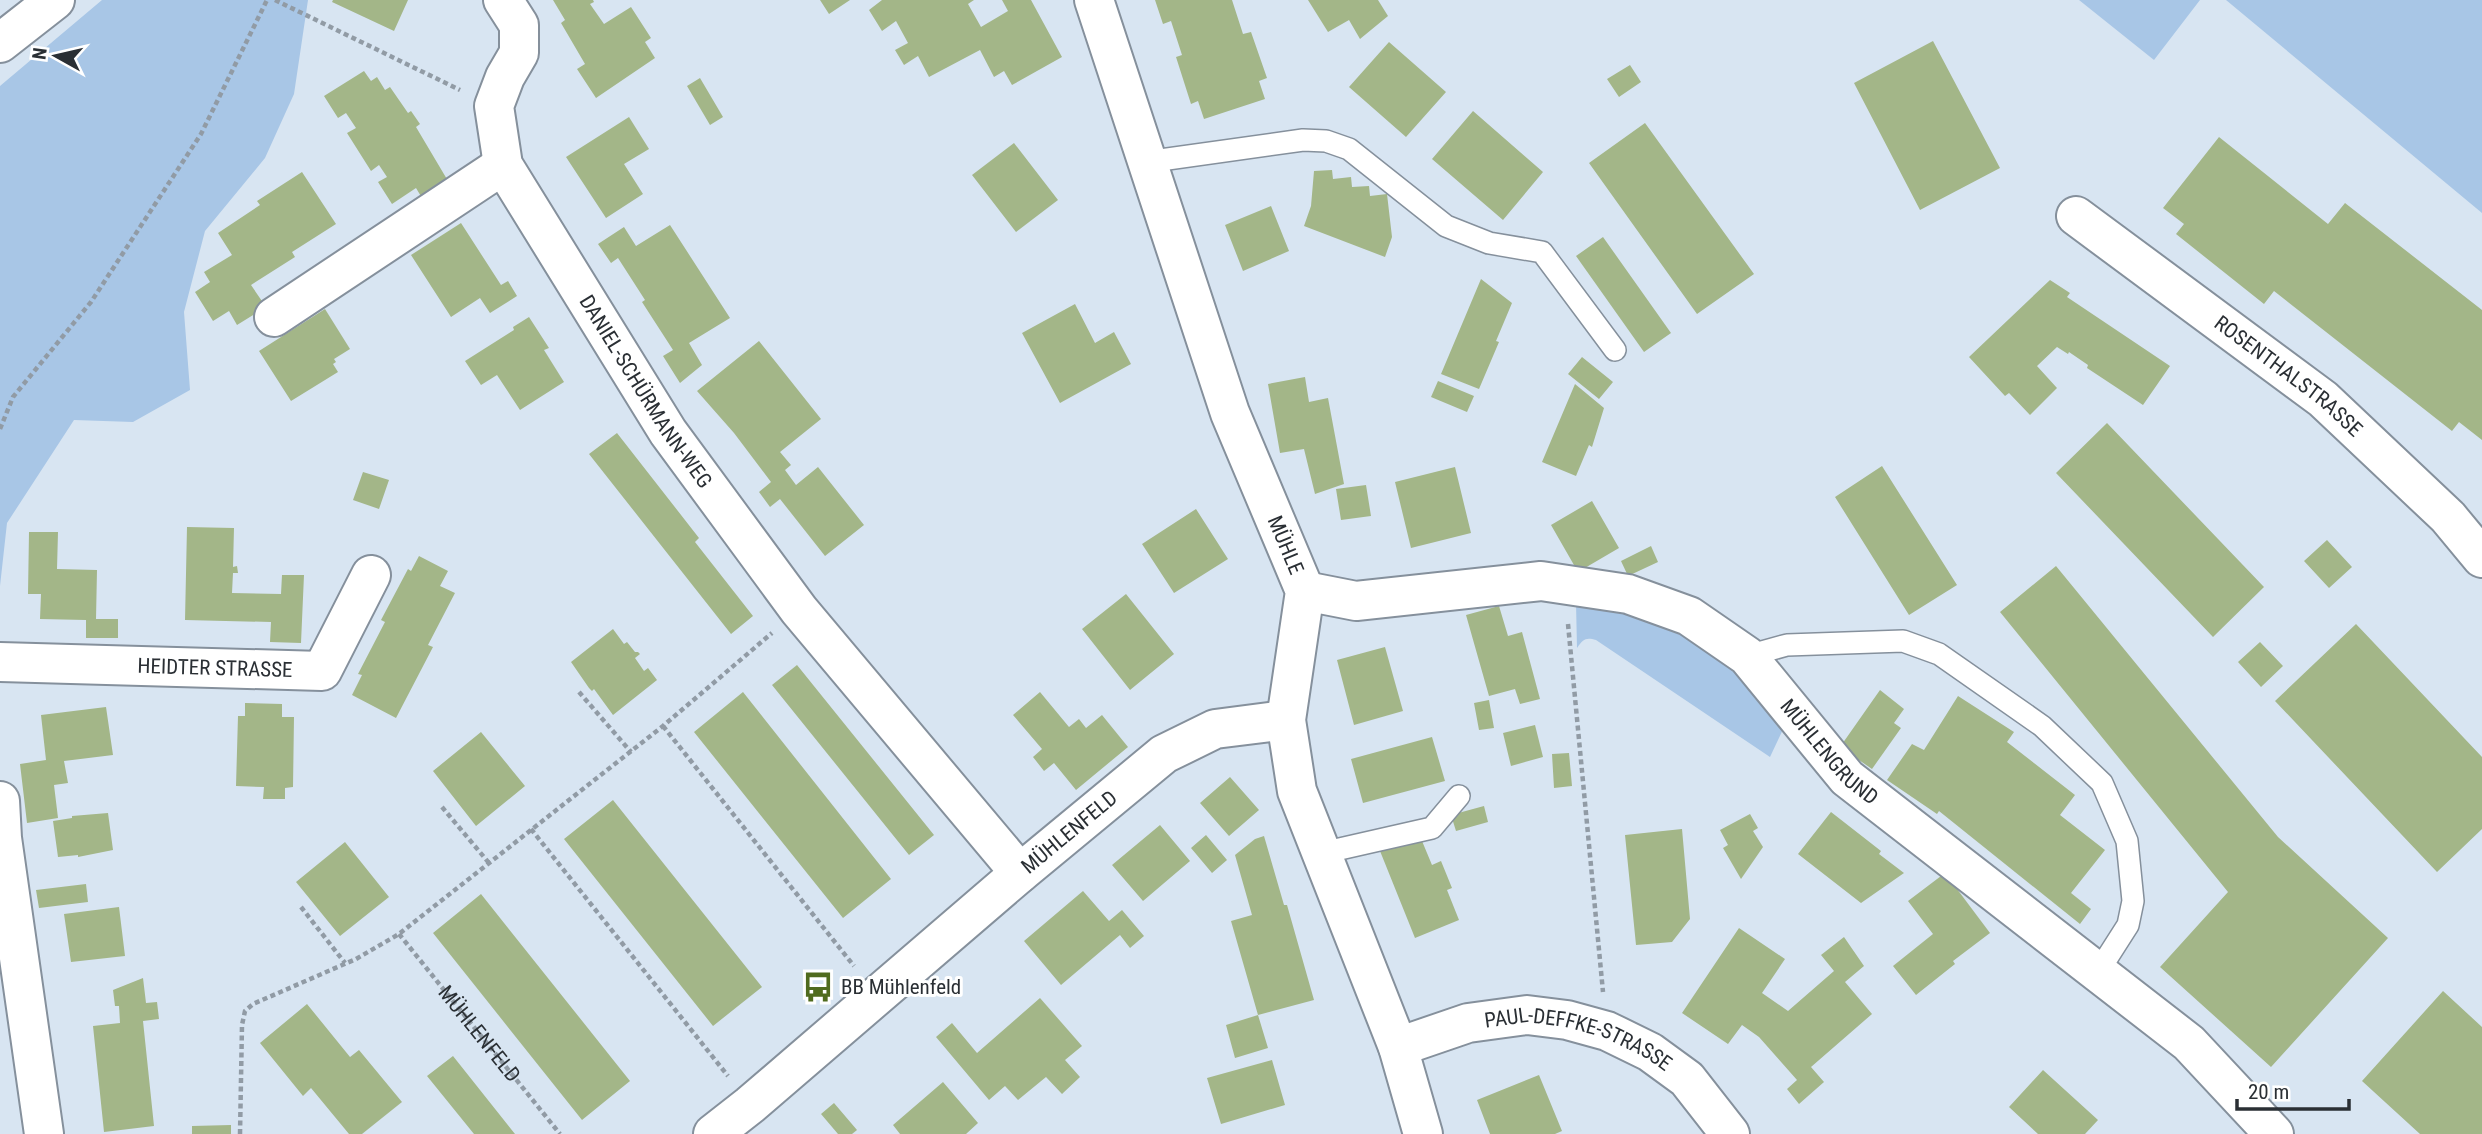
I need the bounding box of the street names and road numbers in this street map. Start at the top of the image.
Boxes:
street label: DANIEL-SCHÜRMANN-WEG [574,291,717,493]
street label: ROSENTHALSTRASSE [2210,311,2367,442]
street label: MÜHLE [1263,512,1309,578]
street label: HEIDTER STRASSE [137,654,293,682]
street label: MÜHLENGRUND [1775,694,1883,810]
street label: MÜHLENFELD [1017,786,1122,879]
street label: MÜHLENFELD [433,981,525,1087]
street label: PAUL-DEFFKE-STRASSE [1483,1003,1676,1076]

